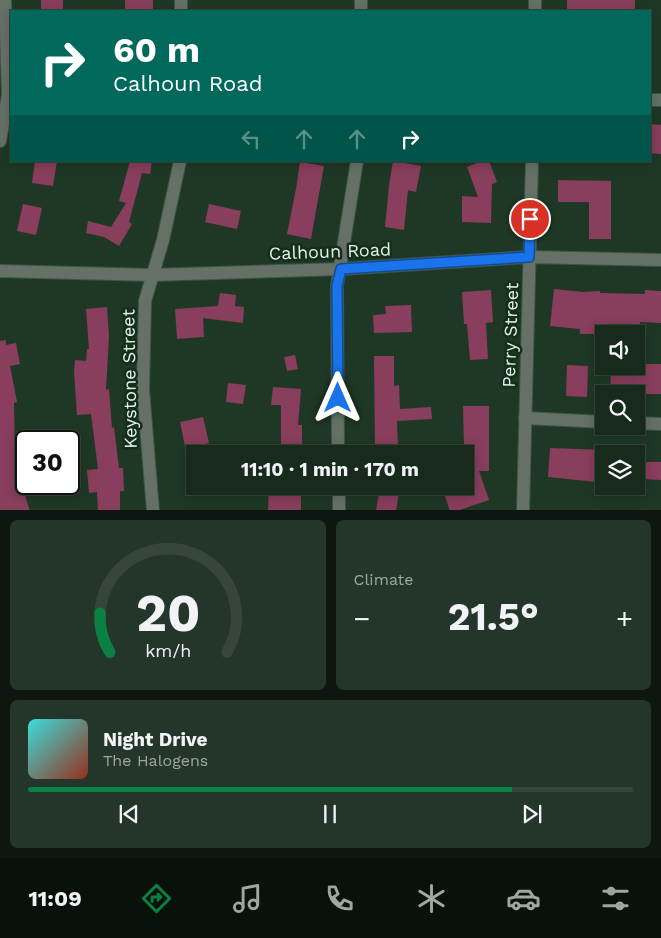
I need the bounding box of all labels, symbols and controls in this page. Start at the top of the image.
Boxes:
text: 60 m [113,29,200,71]
icon: right [30,30,95,95]
text: Calhoun Road [113,71,263,96]
icon: left [237,125,265,153]
icon: ahead [290,125,318,153]
icon: ahead [343,125,371,153]
icon: right [396,125,424,153]
pin [509,198,551,240]
icon: arrive [516,205,544,233]
street label: Calhoun Road [269,238,391,264]
street label: Perry Street [498,282,522,388]
street label: Keystone Street [117,309,141,449]
map controls [595,325,645,495]
button: sound [595,325,645,375]
position arrow [311,371,363,423]
button: search [595,385,645,435]
speed limit sign: 30 [15,430,80,495]
button: layers [595,445,645,495]
text: 11:10 · 1 min · 170 m [241,458,419,481]
text: Climate [354,570,414,589]
text: 20 [136,583,200,644]
text: 21.5° [448,595,539,639]
text: − [354,602,370,635]
text: + [616,602,633,635]
text: km/h [145,640,191,661]
text: Night Drive [103,728,208,751]
text: The Halogens [103,751,208,770]
icon: previous [115,800,143,828]
icon: pause [316,800,344,828]
icon: next [518,800,546,828]
icon: directions [139,881,174,916]
icon: music [230,881,265,916]
icon: phone [322,881,357,916]
icon: climate [414,881,449,916]
icon: car [506,881,541,916]
icon: filters [598,881,633,916]
text: 11:09 [28,886,82,911]

